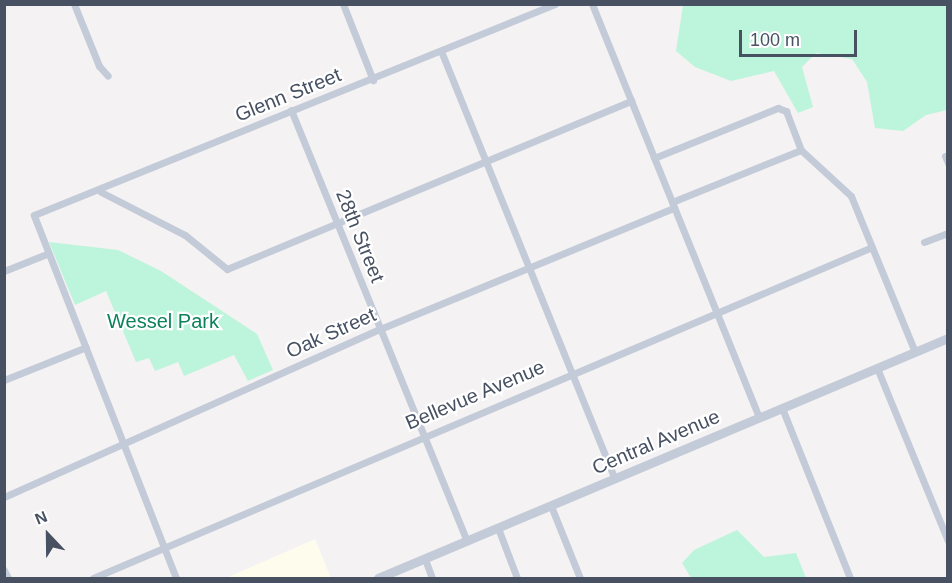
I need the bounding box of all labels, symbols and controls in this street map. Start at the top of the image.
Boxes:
scale bar [742,18,860,56]
text: 100 m [750,30,800,50]
street label: Glenn Street [231,63,345,127]
street label: 28th Street [331,186,389,286]
street label: Oak Street [282,303,380,363]
park label: Wessel Park [107,309,219,333]
street label: Bellevue Avenue [401,355,549,435]
street label: Central Avenue [588,404,724,480]
north arrow [18,505,78,565]
text: N [33,508,50,528]

